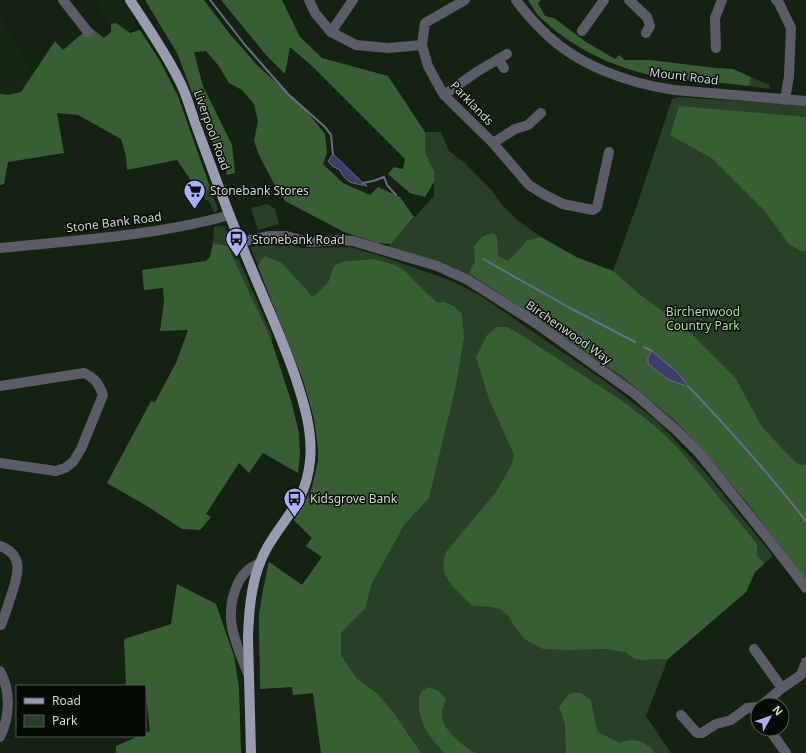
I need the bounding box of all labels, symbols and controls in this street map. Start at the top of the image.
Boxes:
street label: Mount Road [649,63,719,89]
street label: Parklands [447,77,498,129]
street label: Liverpool Road [190,88,234,172]
supermarket icon: Stonebank Stores [181,177,207,210]
place label: Stonebank Stores [210,182,309,199]
street label: Stone Bank Road [65,208,163,236]
bus stop icon: Stonebank Road [223,226,249,259]
place label: Stonebank Road [252,231,344,248]
street label: Birchenwood Way [523,296,616,368]
park label: Birchenwood Country Park [666,303,740,334]
bus stop icon: Kidsgrove Bank [282,485,308,518]
place label: Kidsgrove Bank [310,490,398,507]
legend [16,685,146,737]
text: Road [52,692,81,709]
north arrow [750,697,790,737]
text: N [769,702,787,719]
text: Park [52,712,78,729]

